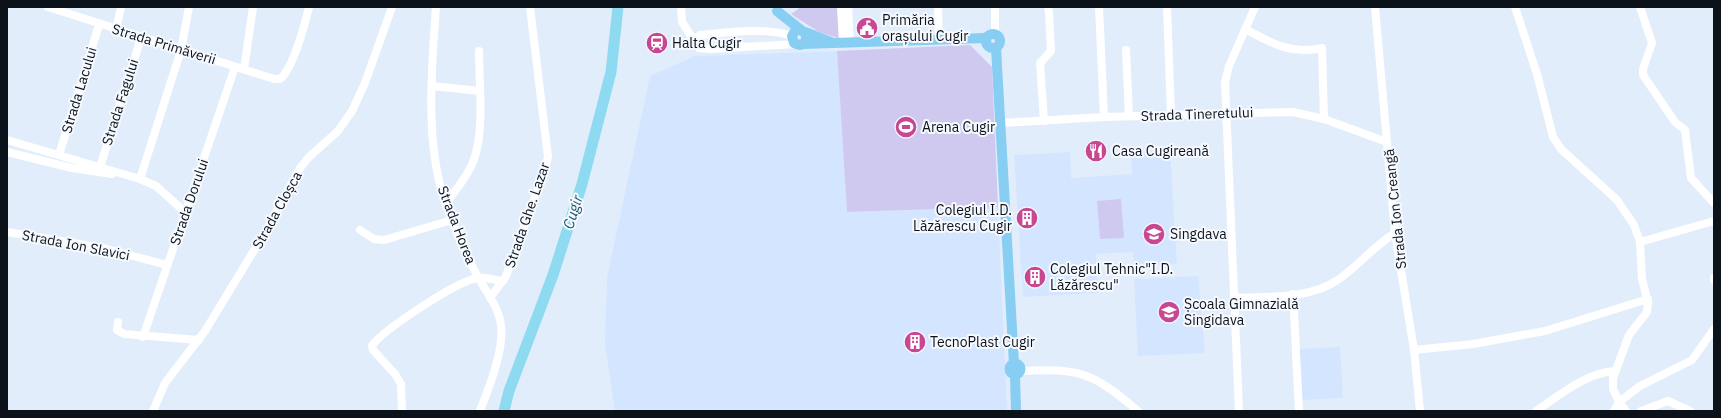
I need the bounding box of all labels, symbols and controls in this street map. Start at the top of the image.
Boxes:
place label: Primăria orașului Cugir [882,11,968,45]
public building icon: Primăria orașului Cugir [854,15,880,41]
street label: Strada Primăverii [110,20,218,68]
station icon: Halta Cugir [644,30,670,56]
place label: Halta Cugir [672,34,741,52]
street label: Strada Lacului [57,45,101,135]
street label: Strada Fagului [98,57,142,147]
street label: Strada Tineretului [1140,103,1254,125]
sports icon: Arena Cugir [893,114,919,140]
place label: Arena Cugir [922,118,995,136]
restaurant icon: Casa Cugireană [1083,138,1109,164]
place label: Casa Cugireană [1112,142,1209,160]
street label: Strada Ion Creangă [1380,147,1410,270]
street label: Strada Dorului [166,156,212,248]
street label: Strada Ghe. Lazar [501,160,553,270]
street label: Strada Cloșca [248,167,306,252]
street label: Strada Horea [434,183,480,267]
water label: Cugir [558,192,587,231]
place label: Colegiul I.D. Lăzărescu Cugir [913,201,1012,235]
building icon: Colegiul I.D. Lăzărescu Cugir [1014,205,1040,231]
school or university icon: Singdava [1141,221,1167,247]
place label: Singdava [1170,225,1227,243]
street label: Strada Ion Slavici [21,226,131,264]
place label: Colegiul Tehnic"I.D. Lăzărescu" [1050,260,1173,294]
building icon: Colegiul Tehnic"I.D. Lăzărescu" [1022,264,1048,290]
place label: Școala Gimnazială Singidava [1184,295,1299,329]
school or university icon: Școala Gimnazială Singidava [1156,299,1182,325]
building icon: TecnoPlast Cugir [902,329,928,355]
place label: TecnoPlast Cugir [930,333,1035,351]

